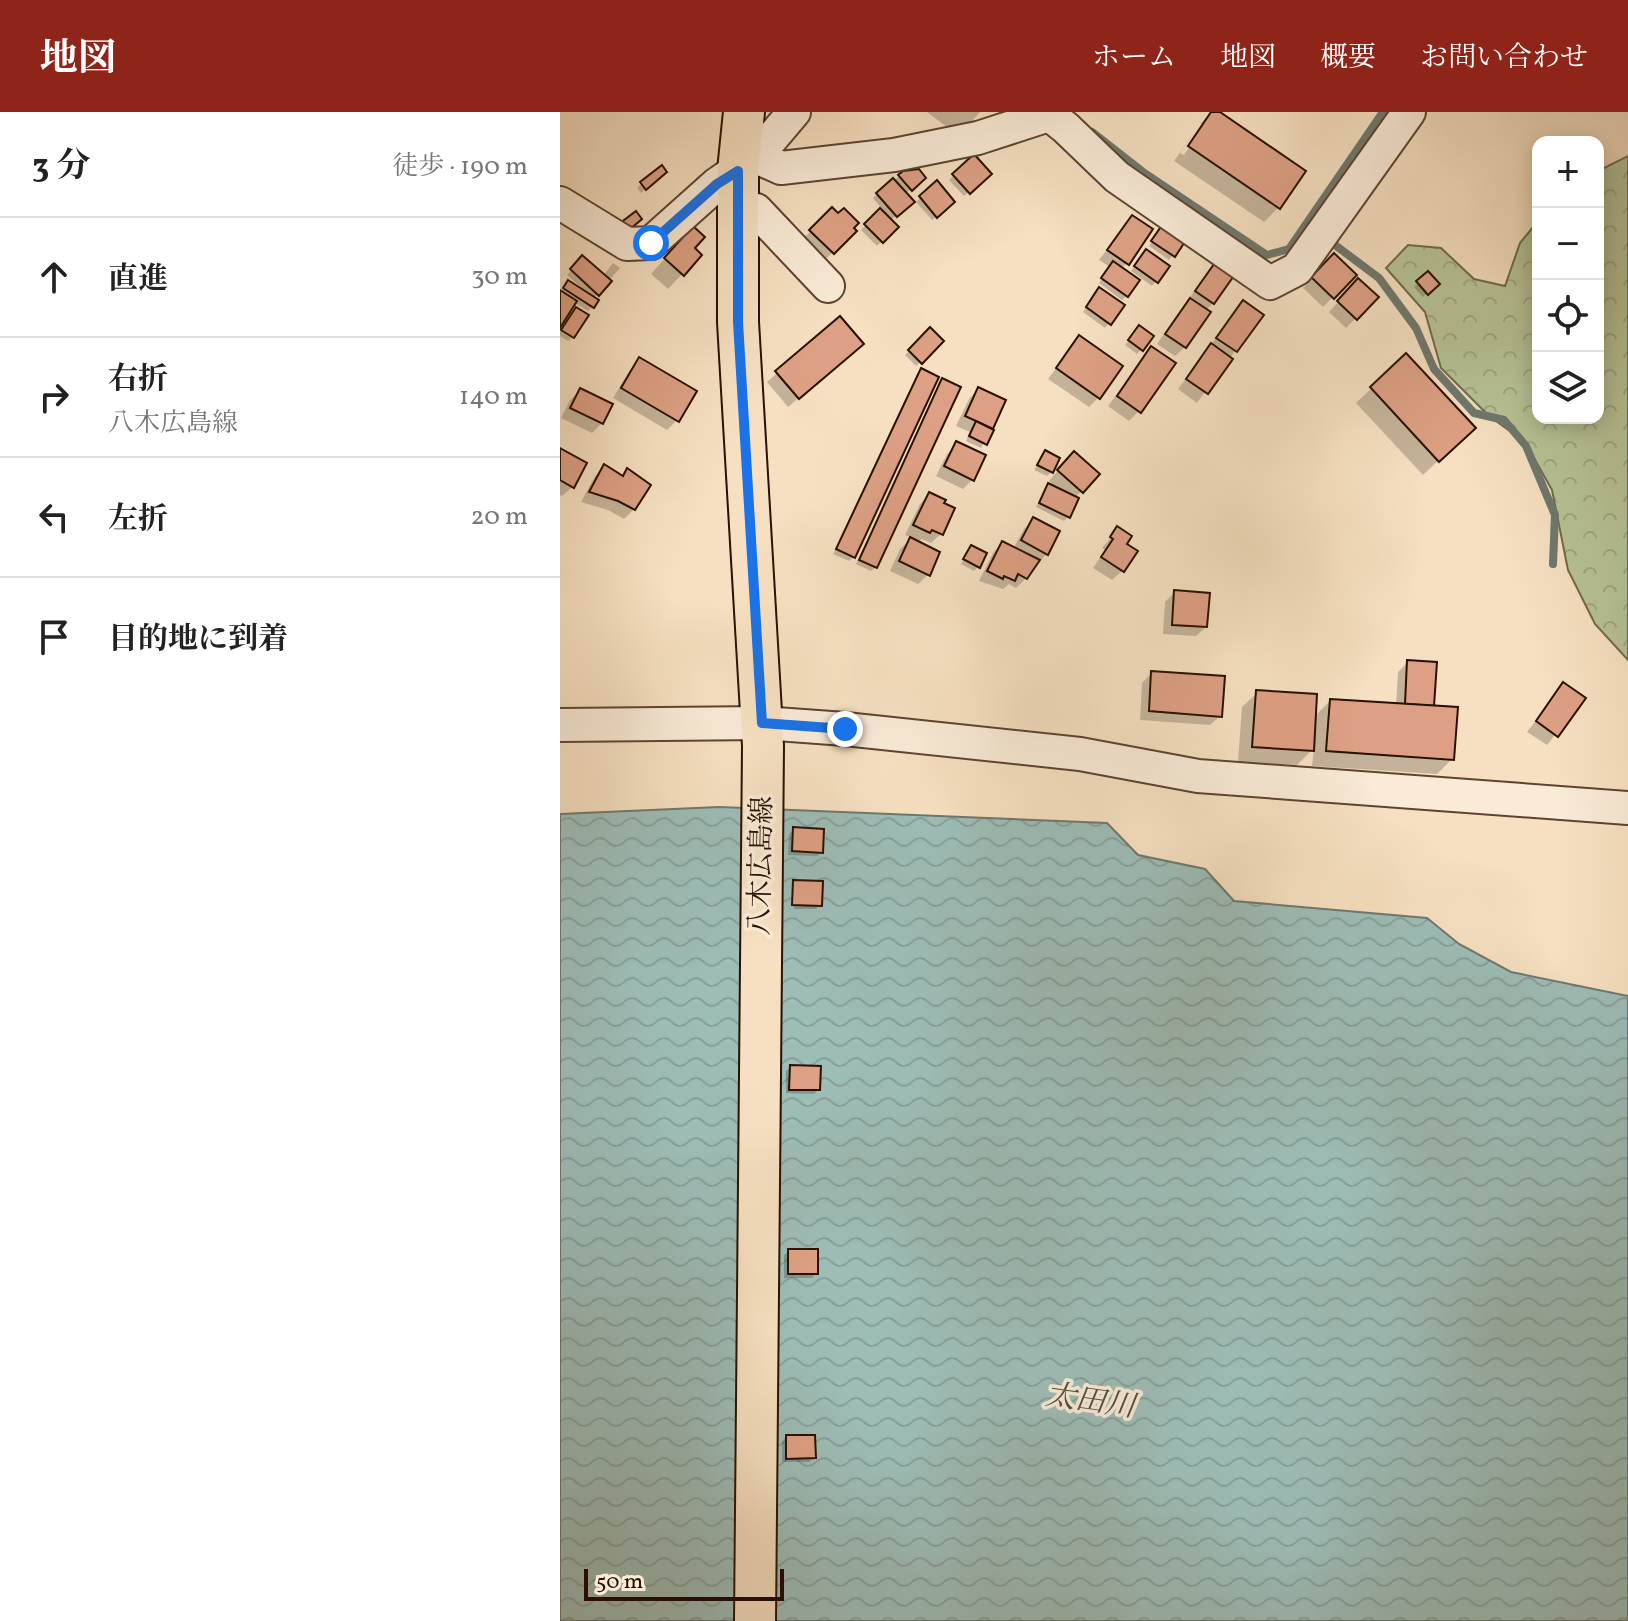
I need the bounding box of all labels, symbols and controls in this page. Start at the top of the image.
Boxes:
text: 地図 [40,34,116,87]
text: ホーム [1092,39,1176,78]
text: 地図 [1220,39,1276,78]
text: 概要 [1320,39,1376,78]
text: お問い合わせ [1420,39,1588,78]
map controls [1532,136,1604,424]
button: + [1532,136,1604,208]
text: 3 分 [32,144,90,191]
text: 徒歩 · 190 m [393,149,528,185]
button: − [1532,208,1604,280]
route start [633,225,669,261]
icon: ahead [32,255,76,299]
text: 直進 [108,259,168,301]
text: 30 m [471,259,528,295]
button: locate [1532,280,1604,352]
button: layers [1532,352,1604,424]
text: 右折 [108,359,168,401]
icon: right [32,375,76,419]
text: 140 m [459,379,528,415]
text: 八木広島線 [108,406,238,442]
icon: left [32,495,76,539]
text: 左折 [108,499,168,541]
text: 20 m [470,499,528,535]
icon: arrive [32,615,76,659]
text: 目的地に到着 [108,619,288,661]
route end [827,711,863,747]
street label: 八木広島線 [741,796,783,936]
water label: 太田川 [1043,1375,1140,1429]
scale bar [584,1565,784,1601]
text: 50 m [596,1567,643,1598]

